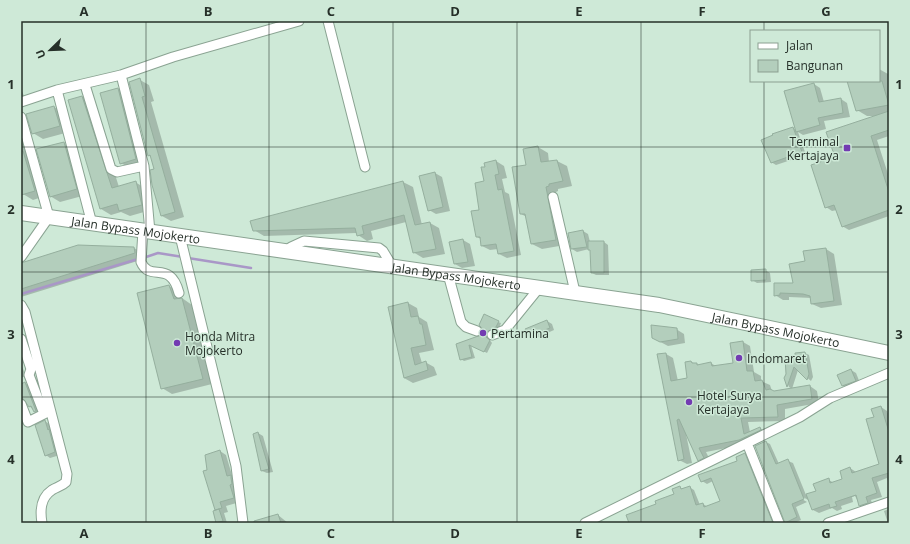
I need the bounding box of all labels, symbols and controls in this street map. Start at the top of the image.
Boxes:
text: A [80,2,89,20]
text: B [204,2,213,20]
text: C [327,2,335,20]
text: D [450,2,460,20]
text: E [575,2,583,20]
text: F [698,2,706,20]
text: G [821,2,831,20]
north arrow [30,30,70,70]
legend [750,30,880,82]
text: Jalan [785,37,813,54]
text: U [32,47,49,61]
text: Bangunan [786,57,843,74]
text: 1 [7,75,15,93]
text: 1 [895,75,903,93]
place label: Terminal Kertajaya [787,133,839,164]
marker: Terminal Kertajaya [842,143,852,153]
text: 2 [7,200,15,218]
text: 2 [895,200,903,218]
street label: Jalan Bypass Mojokerto [69,212,201,247]
street label: Jalan Bypass Mojokerto [390,258,522,294]
street label: Jalan Bypass Mojokerto [709,308,841,351]
text: 3 [7,325,15,343]
place label: Pertamina [491,325,549,342]
text: 3 [895,325,903,343]
place label: Honda Mitra Mojokerto [185,328,255,359]
marker: Pertamina [478,328,488,338]
marker: Honda Mitra Mojokerto [172,338,182,348]
place label: Indomaret [747,350,806,367]
marker: Indomaret [734,353,744,363]
place label: Hotel Surya Kertajaya [697,387,762,418]
marker: Hotel Surya Kertajaya [684,397,694,407]
text: 4 [7,450,15,468]
text: 4 [895,450,903,468]
text: A [80,524,89,542]
text: B [204,524,213,542]
text: C [327,524,335,542]
text: D [450,524,460,542]
text: E [575,524,583,542]
text: F [698,524,706,542]
text: G [821,524,831,542]

